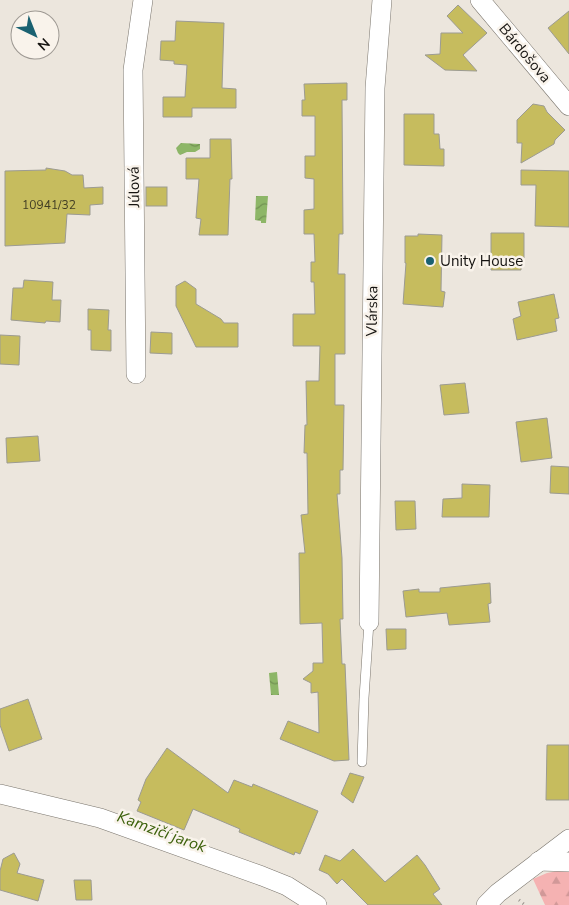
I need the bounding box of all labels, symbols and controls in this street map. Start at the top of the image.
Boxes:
north arrow [10,10,60,60]
street label: Bárdošova [494,19,556,87]
text: N [33,34,54,55]
street label: Júlová [124,166,144,209]
house number: 10941/32 [22,197,76,213]
place label: Unity House [440,251,523,271]
marker: Unity House [424,255,436,267]
street label: Vlárska [362,286,382,337]
water label: Kamzičí jarok [114,806,210,859]

